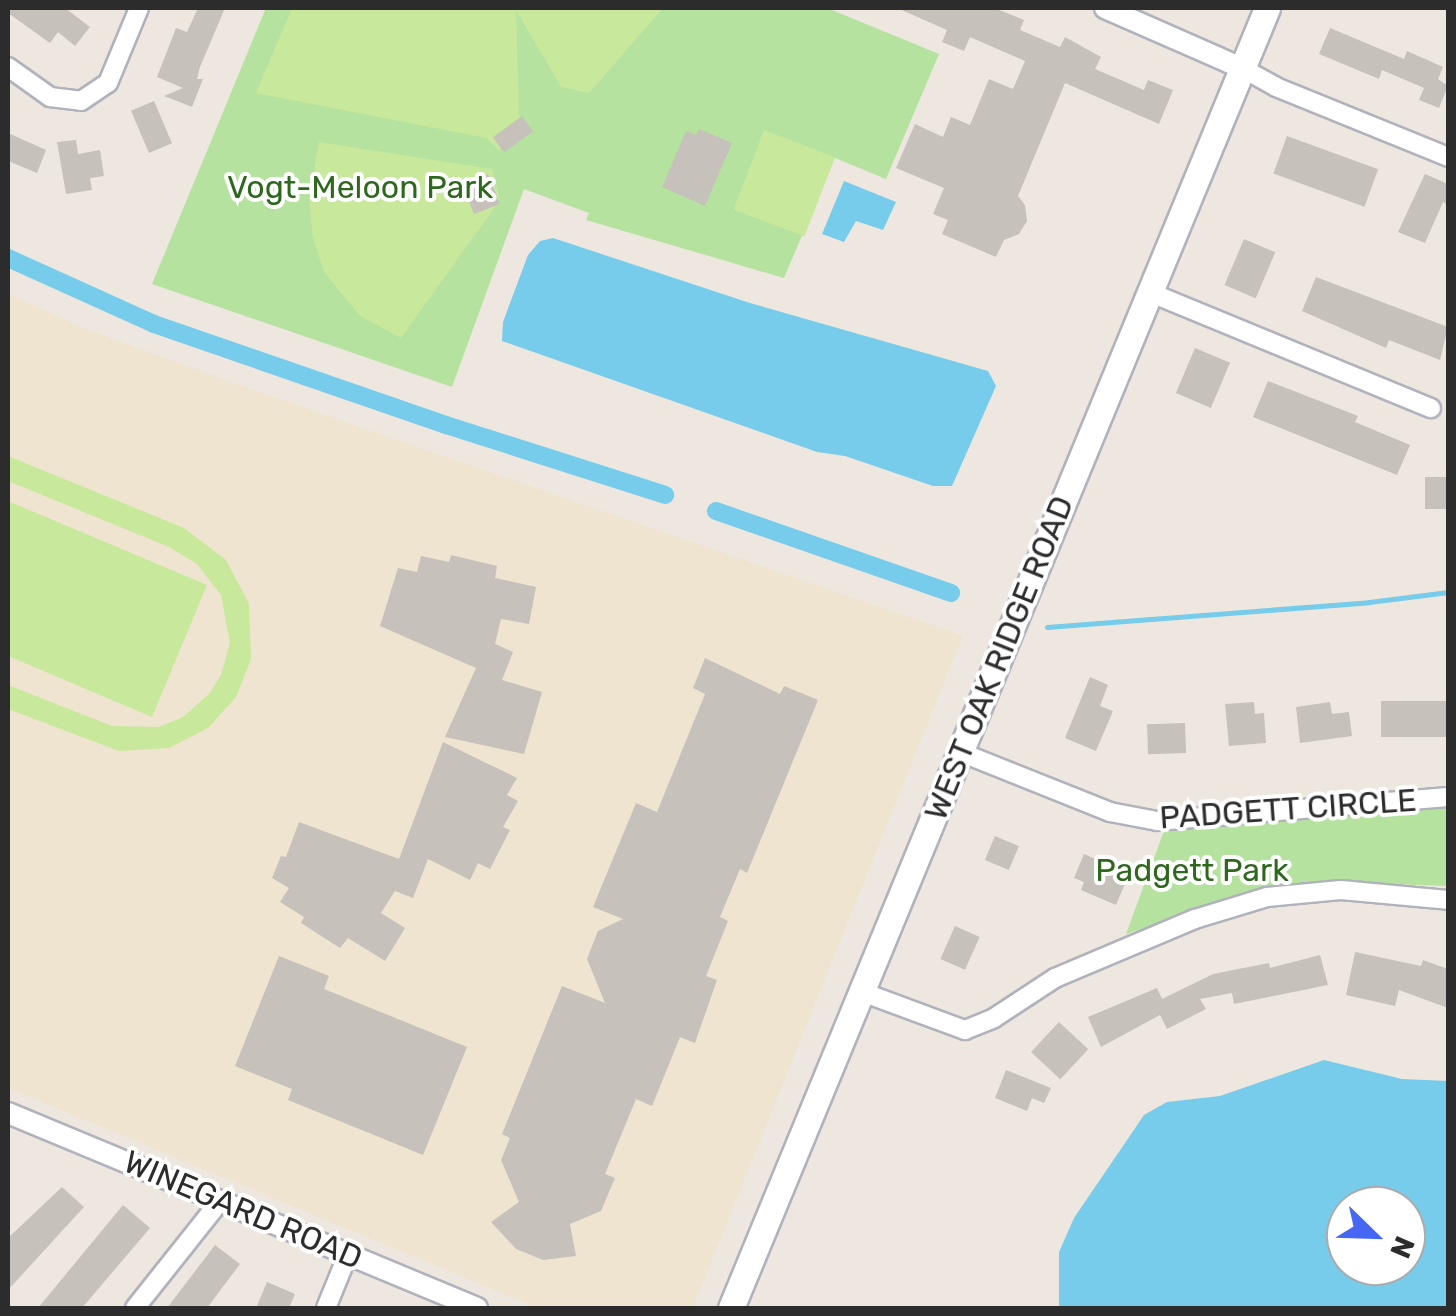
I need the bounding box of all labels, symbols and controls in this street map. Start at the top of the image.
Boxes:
park label: Vogt-Meloon Park [227,168,493,206]
street label: WEST OAK RIDGE ROAD [916,490,1082,826]
street label: PADGETT CIRCLE [1158,781,1418,837]
park label: Padgett Park [1095,851,1289,889]
street label: WINEGARD ROAD [118,1142,368,1278]
north arrow [1326,1186,1426,1286]
text: N [1383,1231,1421,1263]

